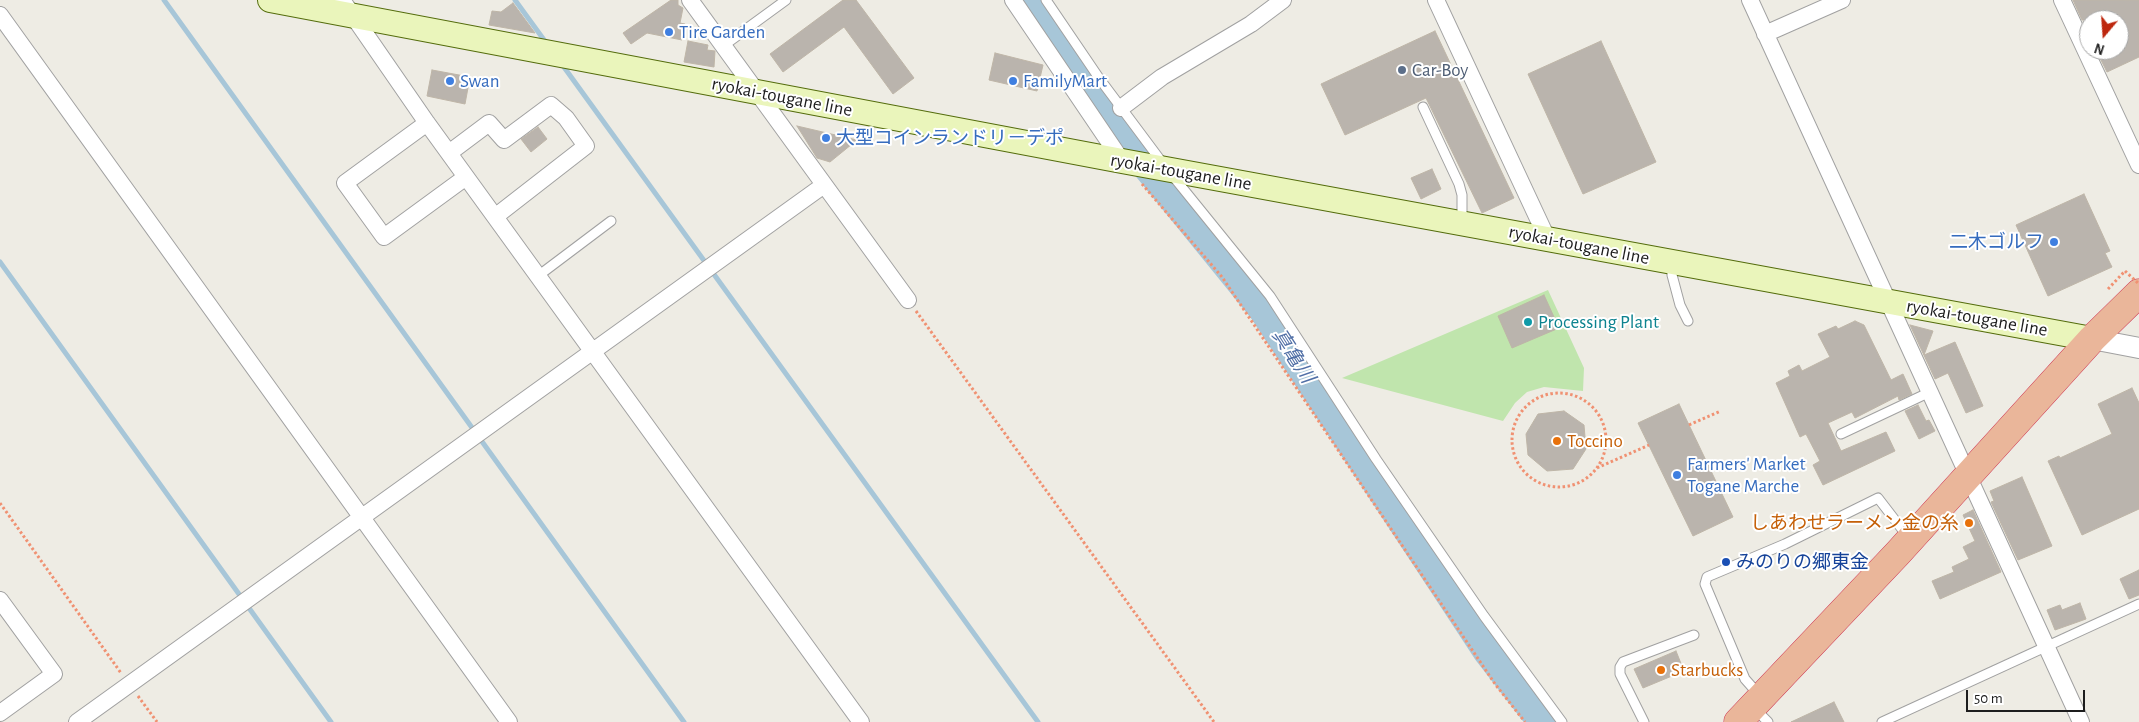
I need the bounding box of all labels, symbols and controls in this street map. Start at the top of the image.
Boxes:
north arrow [2079,10,2129,60]
place label: Tire Garden [679,21,765,43]
marker: Tire Garden [663,26,675,38]
text: N [2093,40,2106,56]
place label: Car-Boy [1412,59,1468,81]
marker: Car-Boy [1396,64,1408,76]
place label: Swan [460,70,499,92]
place label: FamilyMart [1023,70,1107,92]
street label: ryokai-tougane line [710,72,854,122]
marker: Swan [444,75,456,87]
marker: FamilyMart [1007,75,1019,87]
place label: 大型コインランドリ－デポ [836,127,1064,149]
marker: 大型コインランドリ－デポ [820,132,832,144]
street label: ryokai-tougane line [1109,148,1253,196]
street label: ryokai-tougane line [1507,220,1651,270]
place label: 二木ゴルフ [1949,231,2044,253]
marker: 二木ゴルフ [2048,236,2060,248]
street label: ryokai-tougane line [1905,294,2049,342]
place label: Processing Plant [1538,311,1659,333]
marker: Processing Plant [1522,316,1534,328]
water label: 真亀川 [1267,324,1319,388]
place label: Toccino [1567,430,1623,452]
marker: Toccino [1551,435,1563,447]
place label: Farmers' Market Togane Marche [1687,453,1806,497]
marker: Farmers' Market Togane Marche [1671,469,1683,481]
place label: しあわせラーメン金の糸 [1750,512,1959,534]
marker: しあわせラーメン金の糸 [1963,517,1975,529]
place label: みのりの郷東金 [1736,551,1869,573]
marker: みのりの郷東金 [1720,556,1732,568]
place label: Starbucks [1671,659,1743,681]
marker: Starbucks [1655,664,1667,676]
scale bar [1969,680,2088,712]
text: 50 m [1974,691,2003,706]

